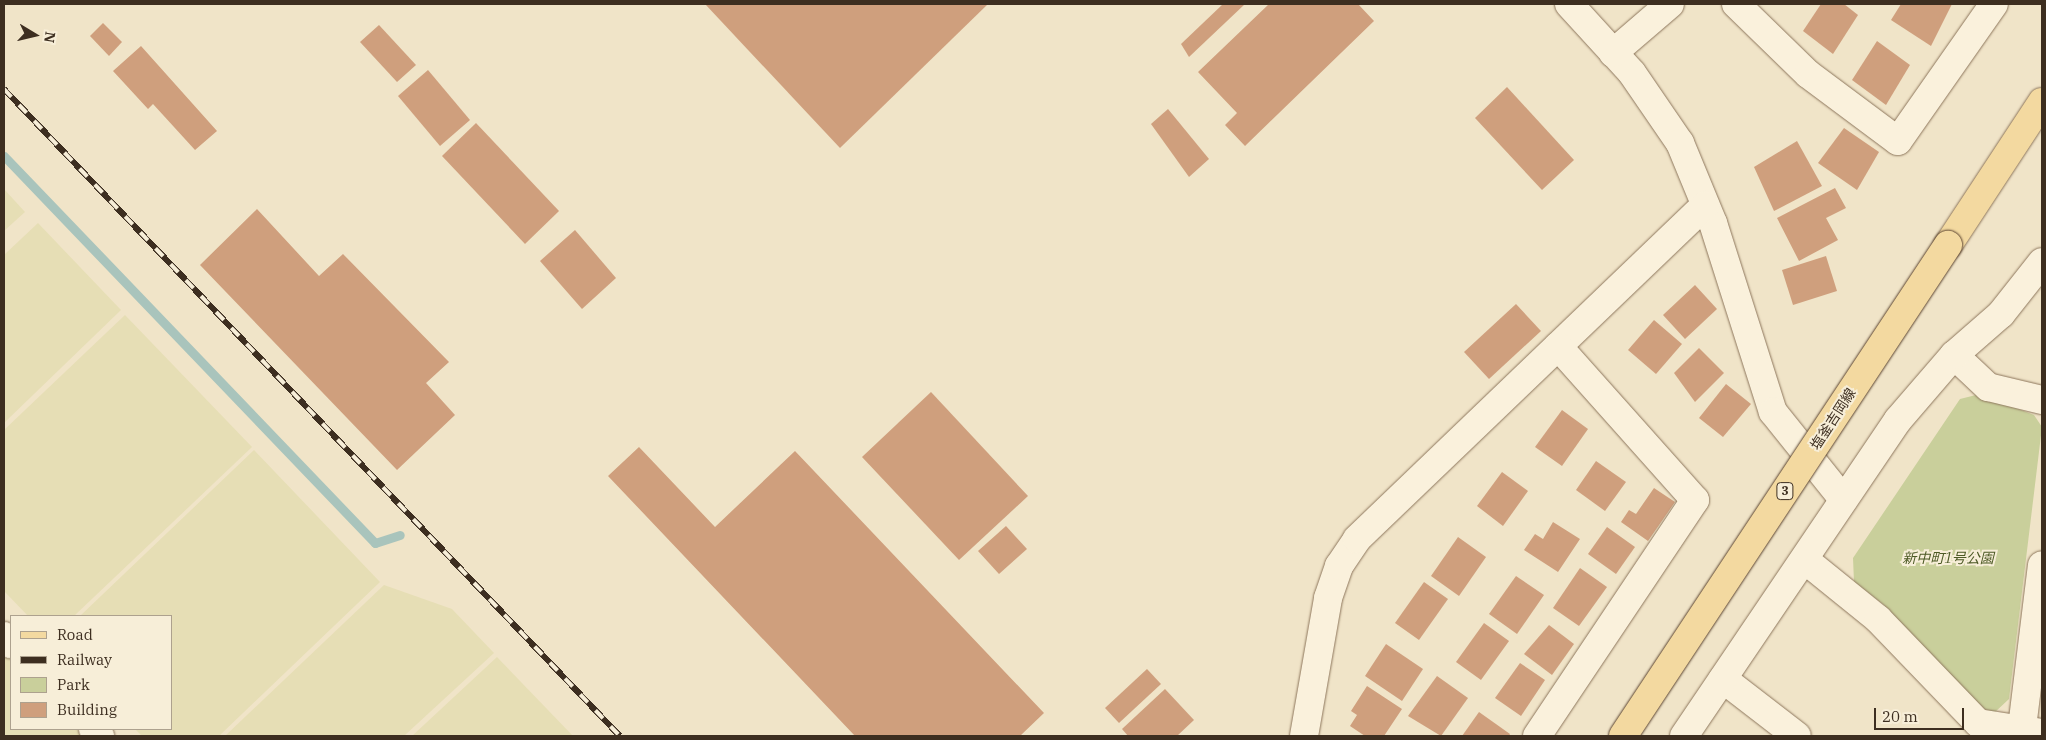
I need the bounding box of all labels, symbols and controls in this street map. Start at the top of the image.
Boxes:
north arrow [10,10,60,60]
text: N [40,30,60,44]
street label: 塩釜吉岡線 [1807,385,1859,453]
road number: 3 [1776,482,1794,501]
park label: 新中町1号公園 [1902,550,1994,566]
legend [10,615,172,730]
text: Road [57,625,93,644]
text: Railway [57,650,112,669]
text: Park [57,675,90,694]
scale bar [1876,698,1966,730]
text: Building [57,700,117,719]
text: 20 m [1882,707,1918,726]

